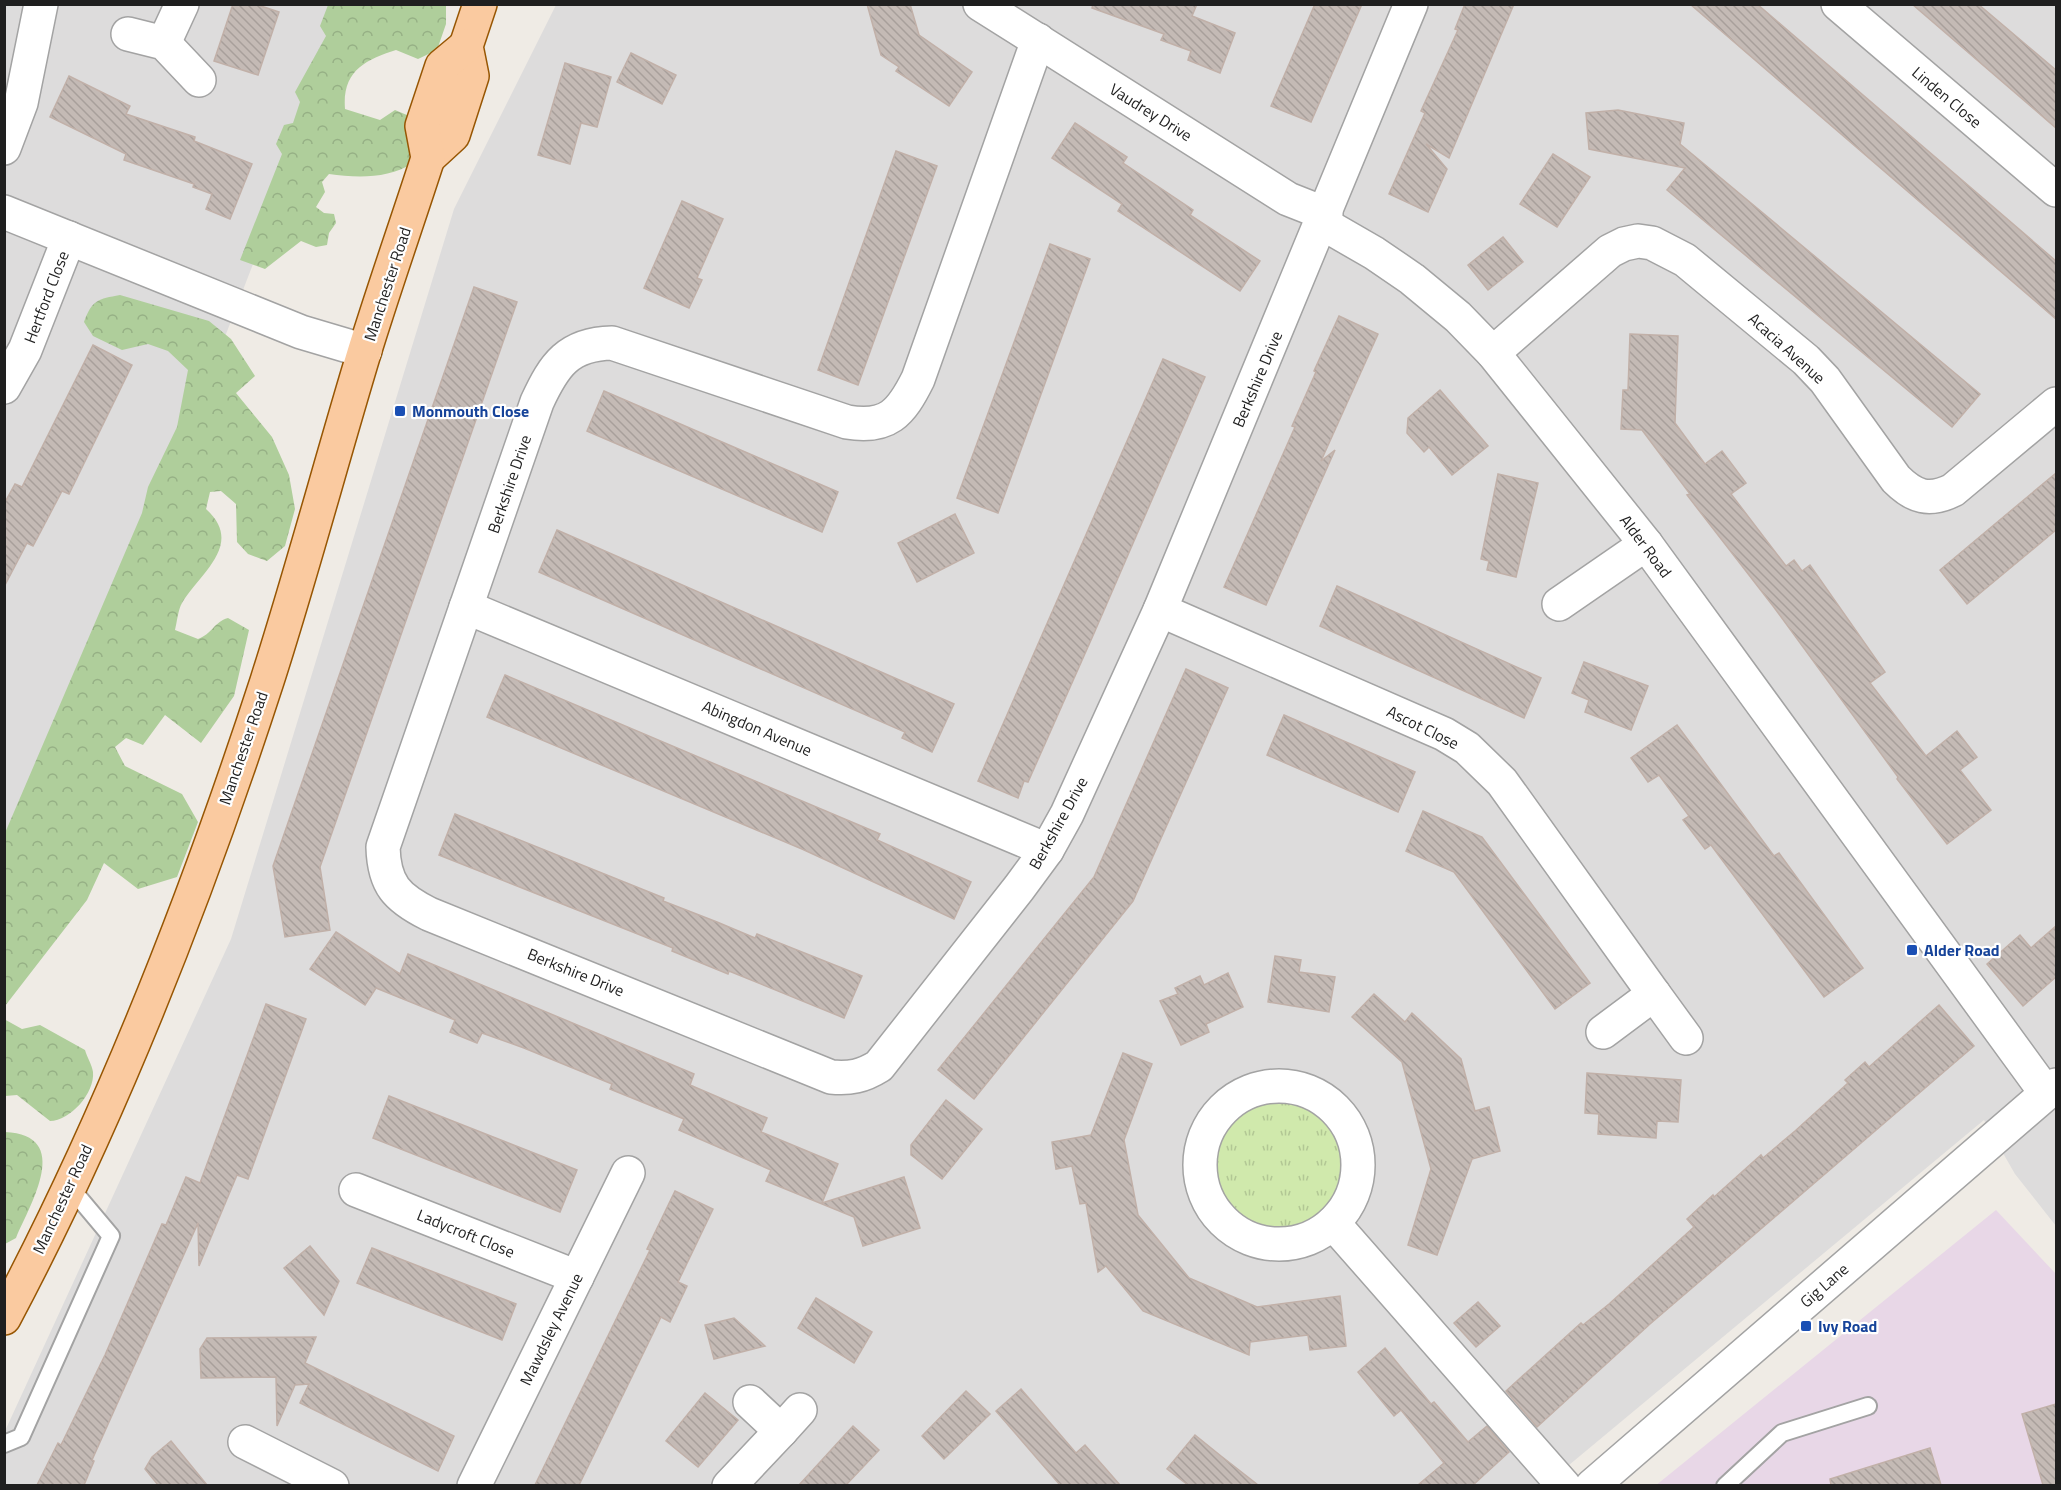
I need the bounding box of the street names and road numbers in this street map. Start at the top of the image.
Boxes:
street label: Linden Close [1907,61,1987,133]
street label: Vaudrey Drive [1105,77,1197,147]
street label: Manchester Road [357,224,417,344]
street label: Hertford Close [17,247,75,347]
street label: Acacia Avenue [1743,307,1831,389]
street label: Berkshire Drive [1226,327,1288,431]
street label: Berkshire Drive [481,432,537,536]
street label: Alder Road [1614,509,1678,583]
street label: Manchester Road [212,688,274,808]
street label: Abingdon Avenue [698,694,816,762]
street label: Ascot Close [1383,699,1463,755]
street label: Berkshire Drive [1023,772,1093,874]
street label: Berkshire Drive [524,942,628,1002]
street label: Manchester Road [26,1140,98,1258]
street label: Ladycroft Close [414,1203,518,1263]
street label: Gig Lane [1794,1257,1854,1313]
street label: Mawdsley Avenue [513,1269,589,1389]

